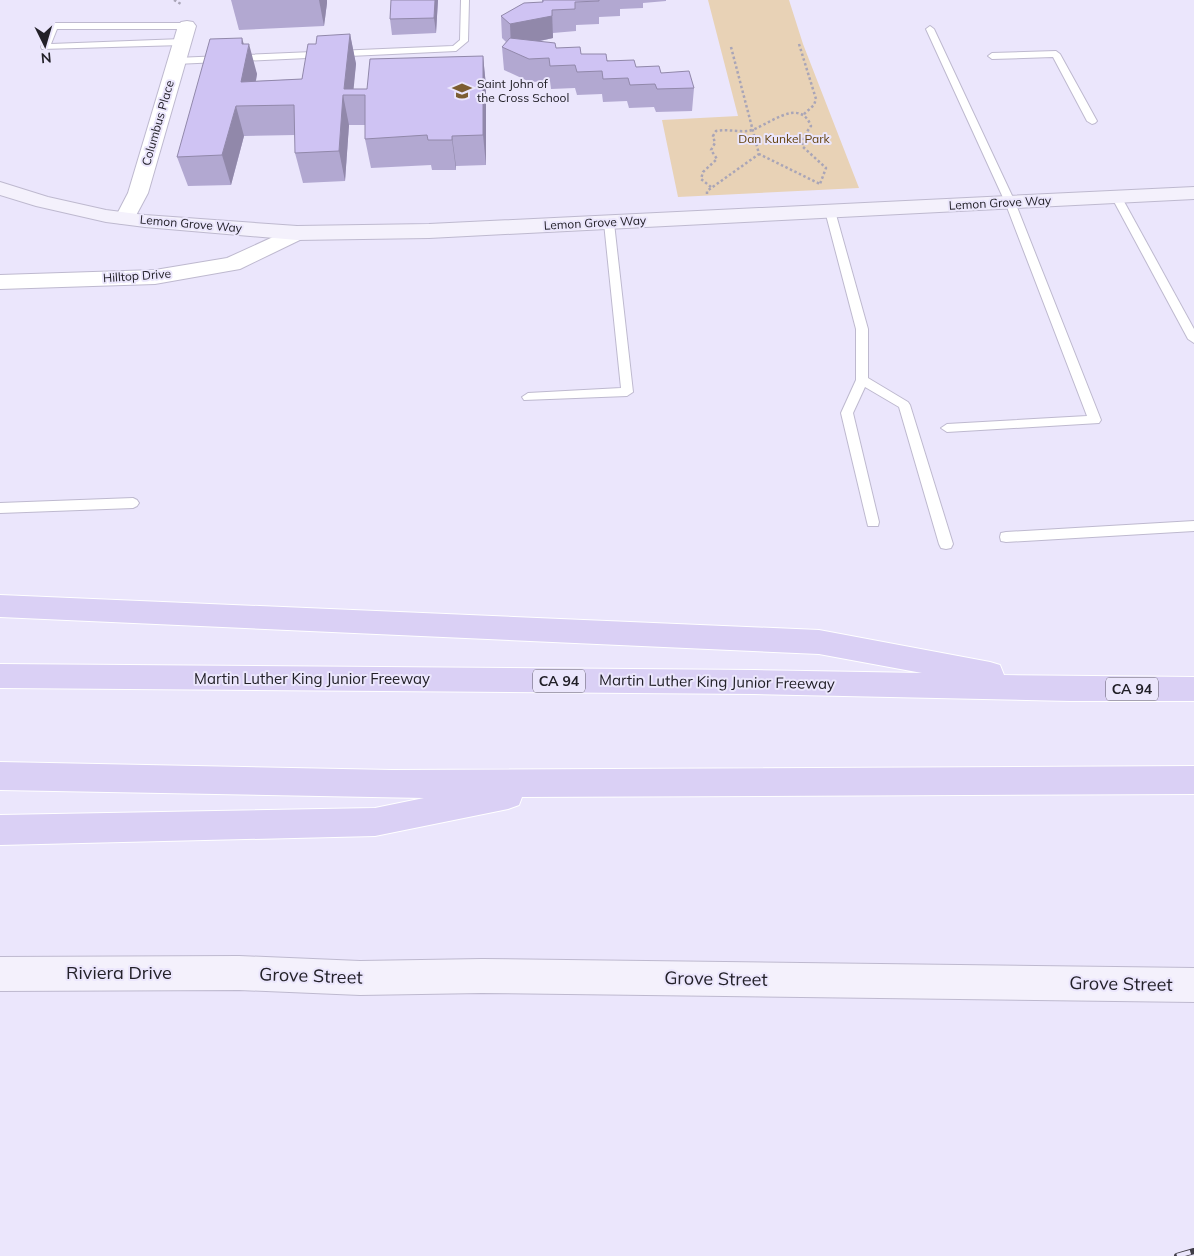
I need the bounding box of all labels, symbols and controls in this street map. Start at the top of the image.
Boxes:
north arrow [20,20,70,70]
text: N [40,49,52,67]
place label: Saint John of the Cross School [477,76,569,105]
street label: Columbus Place [138,78,177,167]
school or university icon: Saint John of the Cross School [451,80,473,102]
park label: Dan Kunkel Park [738,131,831,146]
street label: Lemon Grove Way [948,192,1052,213]
street label: Lemon Grove Way [139,212,243,235]
street label: Lemon Grove Way [543,212,647,233]
street label: Hilltop Drive [102,266,171,285]
street label: Martin Luther King Junior Freeway [194,669,430,688]
road number: CA 94 [533,669,585,692]
street label: Martin Luther King Junior Freeway [599,670,835,693]
road number: CA 94 [1106,678,1158,701]
street label: Riviera Drive [66,961,172,984]
street label: Grove Street [259,962,363,989]
street label: Grove Street [664,966,768,991]
street label: Grove Street [1069,971,1173,996]

